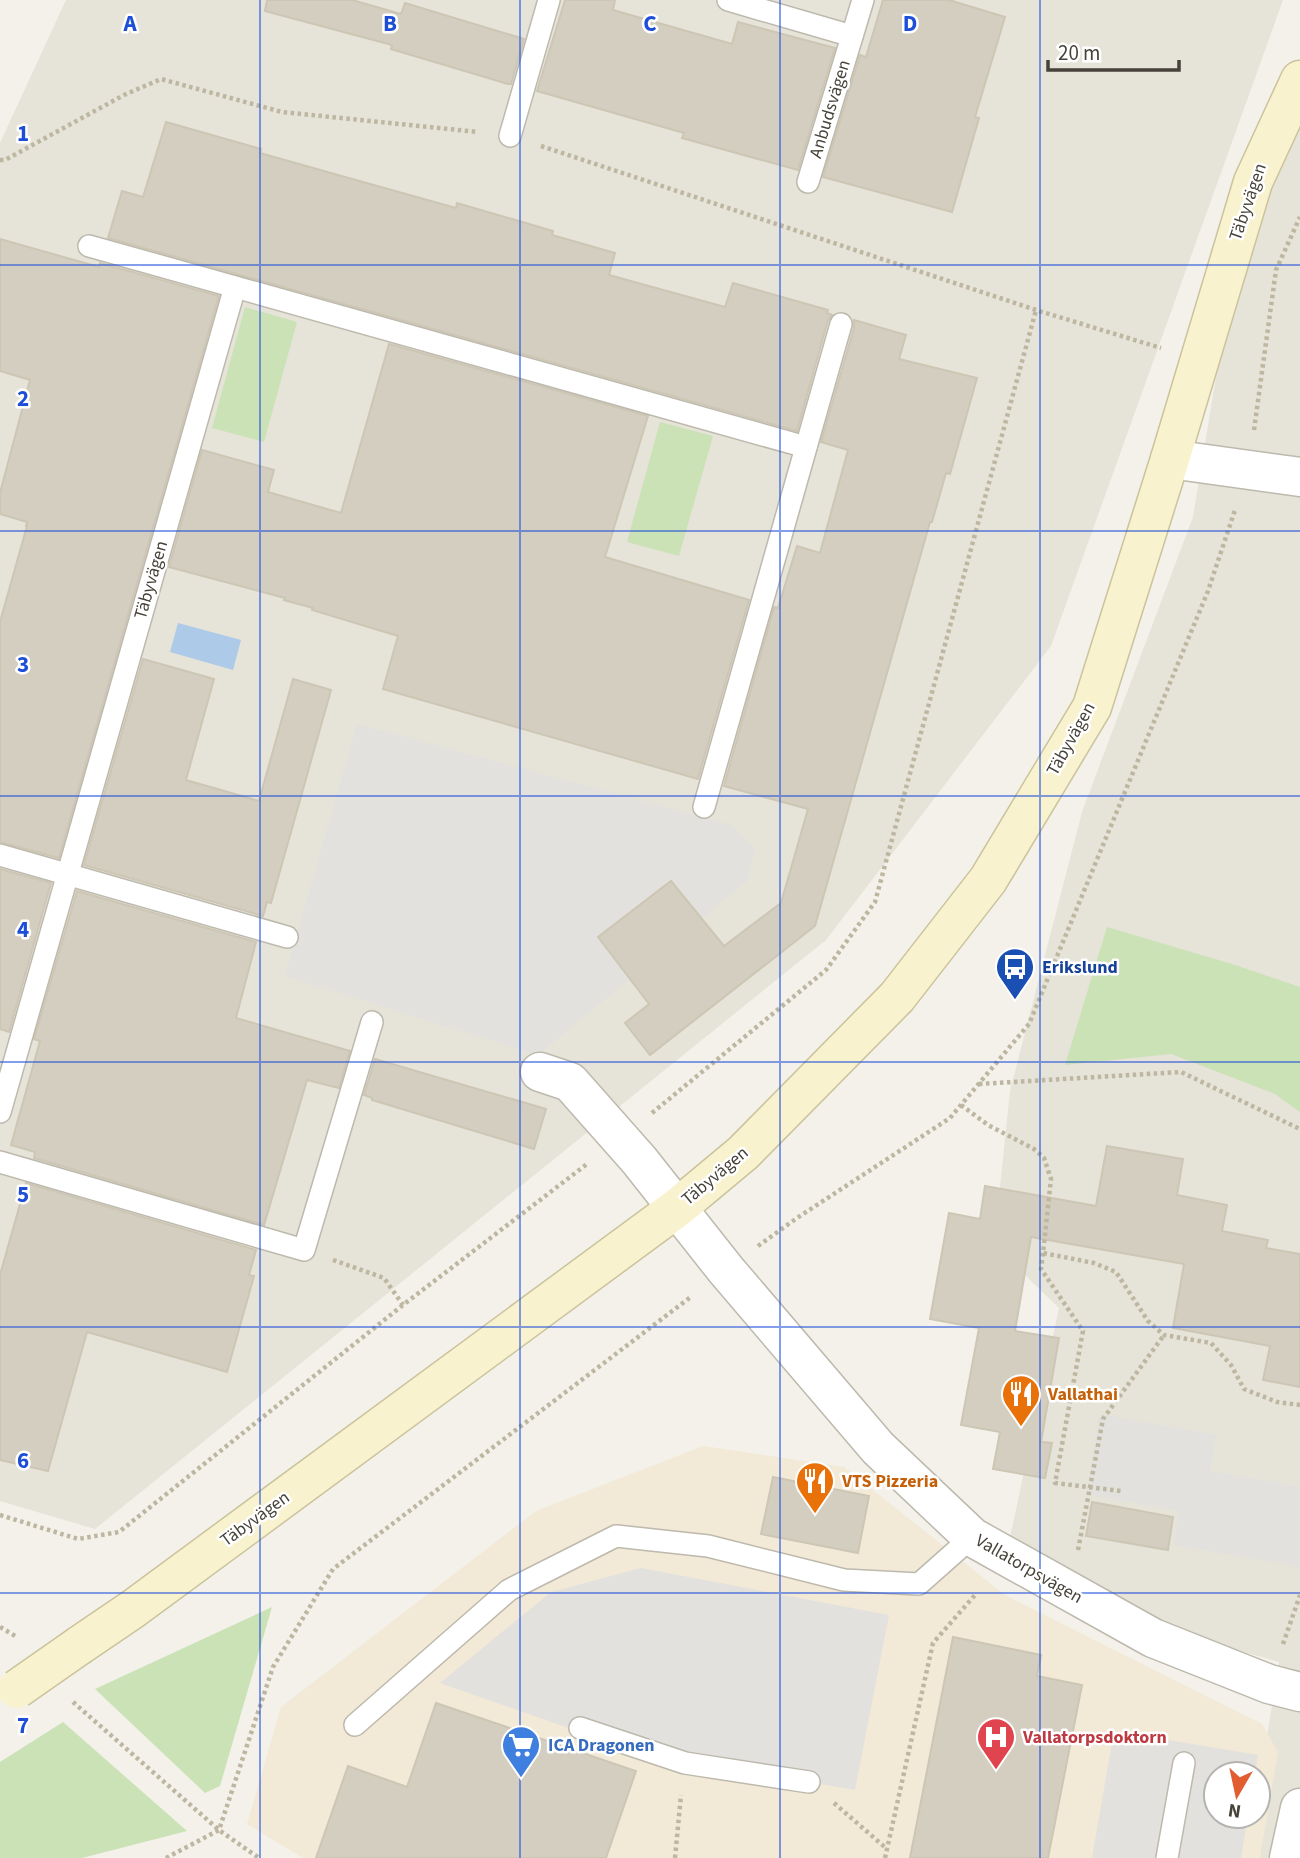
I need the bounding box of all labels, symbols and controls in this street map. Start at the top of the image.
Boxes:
text: A [122,7,137,40]
text: B [383,7,397,40]
text: C [643,7,657,40]
text: D [903,7,917,40]
scale bar [1048,28,1179,72]
text: 20 m [1058,38,1100,68]
street label: Anbudsvägen [803,57,857,161]
text: 1 [17,117,29,150]
street label: Täbyvägen [1223,160,1273,244]
text: 2 [17,382,29,415]
street label: Täbyvägen [128,538,174,622]
text: 3 [17,648,29,681]
street label: Täbyvägen [1041,698,1101,780]
text: 4 [17,913,29,946]
bus stop icon: Erikslund [994,946,1036,1001]
place label: Erikslund [1042,955,1118,980]
street label: Täbyvägen [676,1141,754,1211]
text: 5 [17,1178,29,1211]
restaurant icon: Vallathai [1000,1373,1042,1428]
place label: Vallathai [1047,1382,1118,1407]
text: 6 [17,1444,29,1477]
restaurant icon: VTS Pizzeria [794,1460,836,1515]
place label: VTS Pizzeria [841,1469,938,1494]
street label: Täbyvägen [215,1485,295,1553]
street label: Vallatorpsvägen [971,1528,1087,1610]
text: 7 [17,1709,29,1742]
hospital icon: Vallatorpsdoktorn [975,1716,1017,1771]
supermarket icon: ICA Dragonen [500,1724,542,1779]
place label: Vallatorpsdoktorn [1022,1725,1167,1750]
place label: ICA Dragonen [548,1733,655,1758]
north arrow [1202,1760,1272,1830]
text: N [1226,1796,1243,1825]

